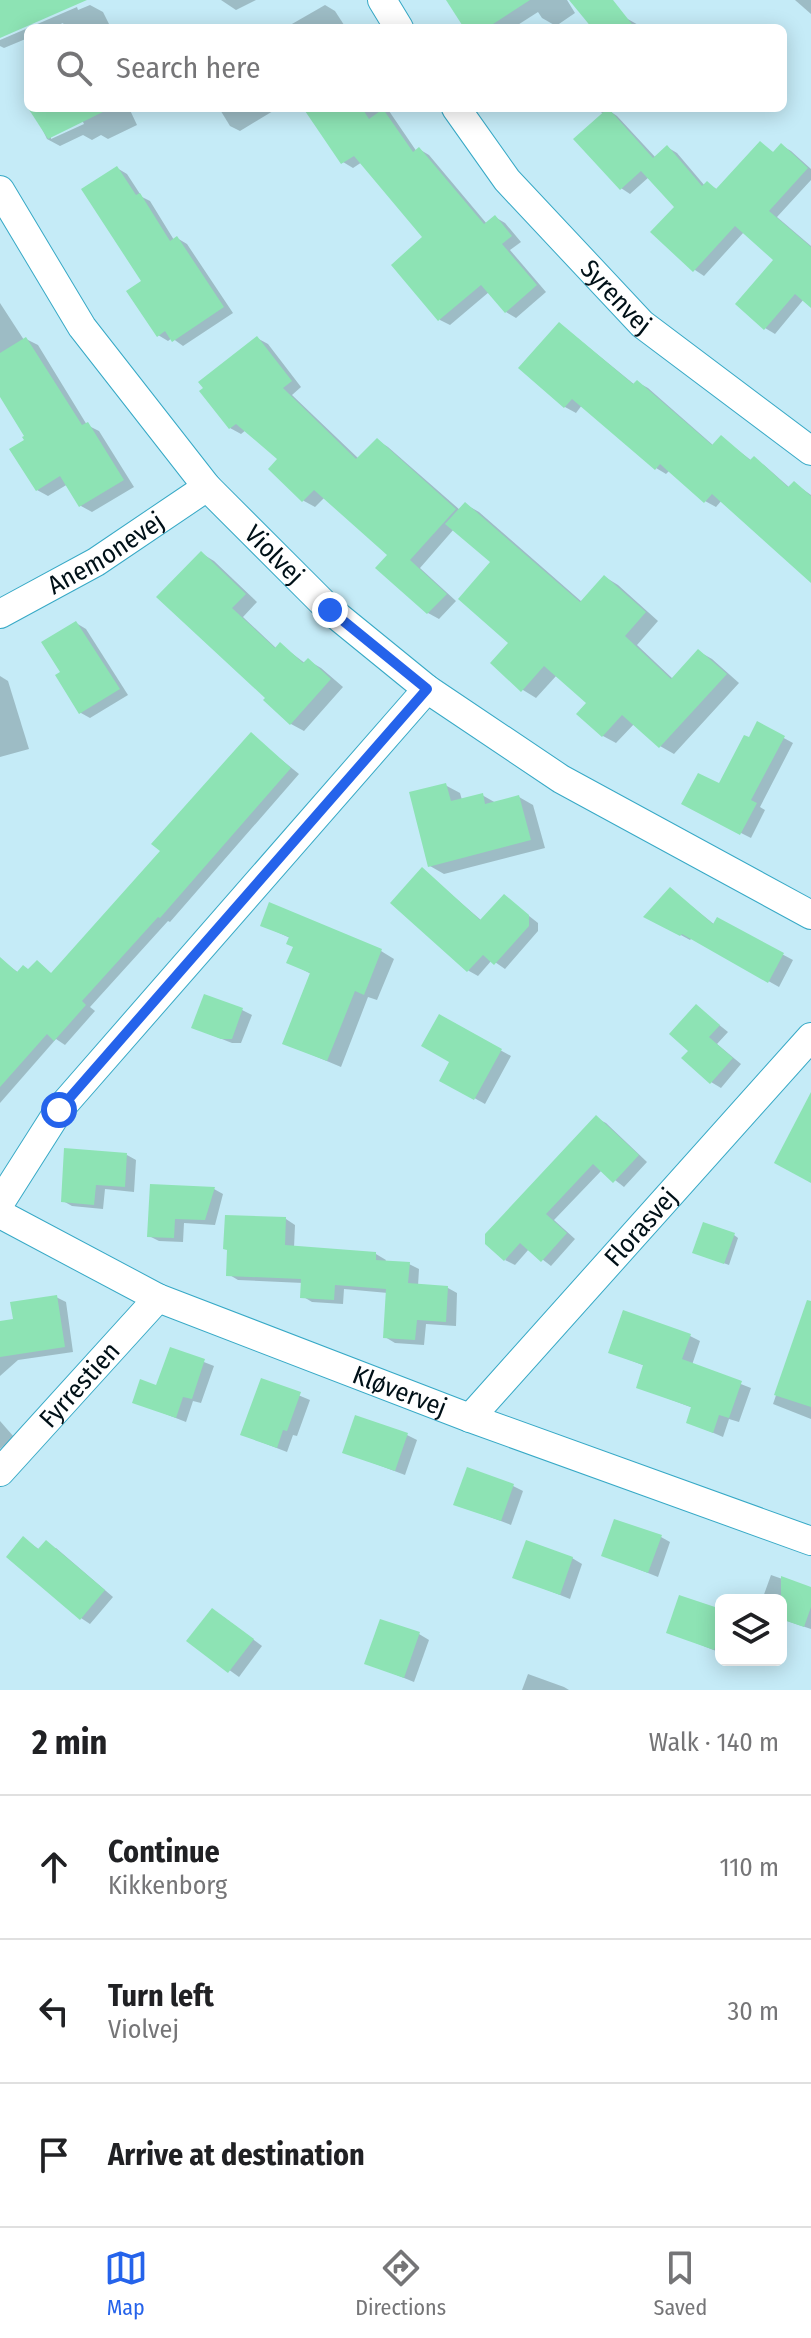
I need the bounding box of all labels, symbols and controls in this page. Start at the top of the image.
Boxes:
search box [24,24,787,112]
icon: search [52,46,96,90]
text: Search here [116,50,261,86]
street label: Syrenvej [574,254,657,341]
street label: Anemonevej [42,506,170,601]
street label: Violvej [238,519,310,591]
route end [312,592,348,628]
route start [41,1092,77,1128]
street label: Florasvej [598,1182,684,1273]
street label: Fyrrestien [33,1336,127,1434]
street label: Kløvervej [348,1359,451,1424]
map controls [715,1594,787,1666]
button: layers [715,1594,787,1666]
text: 2 min [32,1722,107,1763]
text: Walk · 140 m [649,1727,779,1758]
text: Continue [108,1834,220,1870]
icon: ahead [32,1845,76,1889]
text: 110 m [719,1852,779,1883]
text: Kikkenborg [108,1870,227,1901]
text: Turn left [108,1978,214,2014]
icon: left [32,1989,76,2033]
text: 30 m [728,1996,779,2027]
text: Violvej [108,2014,179,2045]
icon: arrive [32,2133,76,2177]
text: Arrive at destination [108,2137,365,2173]
tab: Map [104,2246,148,2321]
tab: Directions [355,2246,446,2321]
tab: Saved [654,2246,707,2321]

